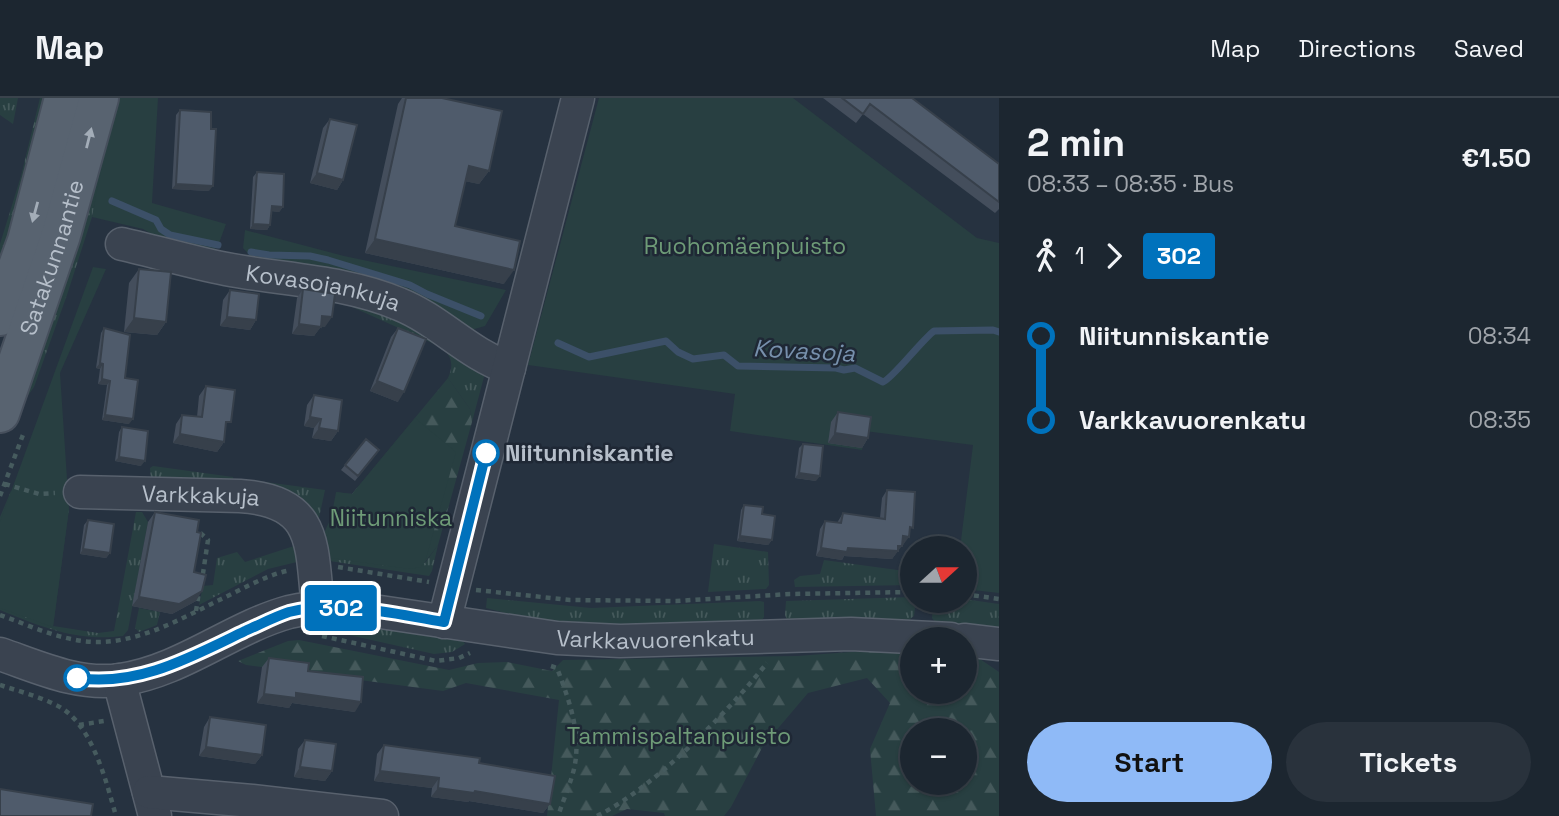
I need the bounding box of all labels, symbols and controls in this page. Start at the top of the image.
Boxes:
text: Map [35,27,104,69]
text: Map [1210,33,1260,64]
text: Directions [1298,33,1416,64]
text: Saved [1454,33,1524,64]
text: 2 min [1027,119,1125,167]
one-way arrow [84,127,95,149]
text: €1.50 [1461,141,1531,175]
text: 08:33 – 08:35 · Bus [1027,169,1234,199]
street label: Satakunnantie [13,176,91,339]
one-way arrow [29,201,40,223]
park label: Ruohomäenpuisto [644,231,846,261]
icon: walk [1027,237,1065,275]
icon: forward [1095,237,1133,275]
text: 302 [1157,240,1201,271]
text: 1 [1075,241,1085,271]
street label: Kovasojankuja [244,258,405,318]
text: Niitunniskantie [1079,319,1270,353]
text: 08:34 [1468,321,1531,351]
water label: Kovasoja [752,332,856,369]
text: Varkkavuorenkatu [1079,403,1306,437]
text: 08:35 [1468,405,1531,435]
place label: Niitunniskantie [505,438,674,468]
marker: Niitunniskantie [473,440,499,466]
street label: Varkkakuja [141,479,262,513]
park label: Niitunniska [330,503,452,533]
north arrow [900,536,976,612]
map controls [900,536,977,795]
line badge: 302 [301,585,381,631]
text: 302 [319,592,363,623]
street label: Varkkavuorenkatu [556,622,755,656]
button: + [900,627,977,704]
unlabelled marker [64,665,90,691]
button: − [900,718,977,795]
park label: Tammispaltanpuisto [567,721,791,751]
button: Start [1027,722,1272,802]
button: Tickets [1286,722,1531,802]

